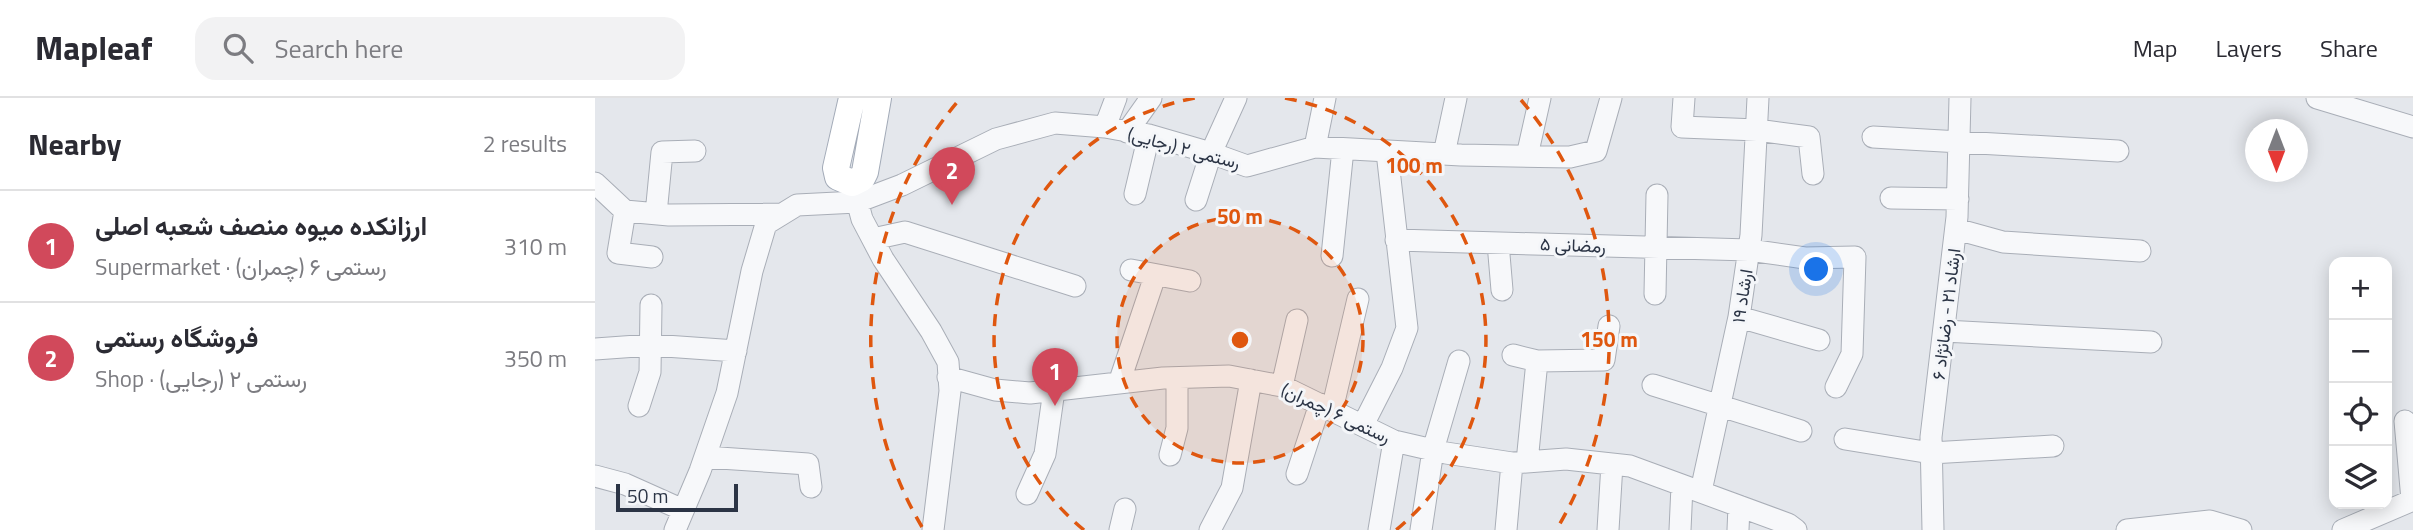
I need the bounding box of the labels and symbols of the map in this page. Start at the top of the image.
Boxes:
north arrow [2245,119,2308,182]
street label: رستمی ۲ (رجایی) [1125,120,1243,176]
pin: 2 [929,147,975,205]
text: 100 m [1385,149,1443,181]
text: 50 m [1217,200,1263,232]
street label: رمضانی ۵ [1540,230,1606,260]
street label: ارشاد ۲۱ - رضانژاد ۶ [1925,247,1967,381]
your location [1799,252,1833,286]
street label: ارشاد ۱۹ [1724,267,1760,325]
text: 150 m [1580,323,1638,355]
centre of rings [1228,328,1252,352]
pin: 1 [1032,348,1078,406]
street label: رستمی ۶ (چمران) [1277,376,1395,450]
scale bar [616,481,739,513]

